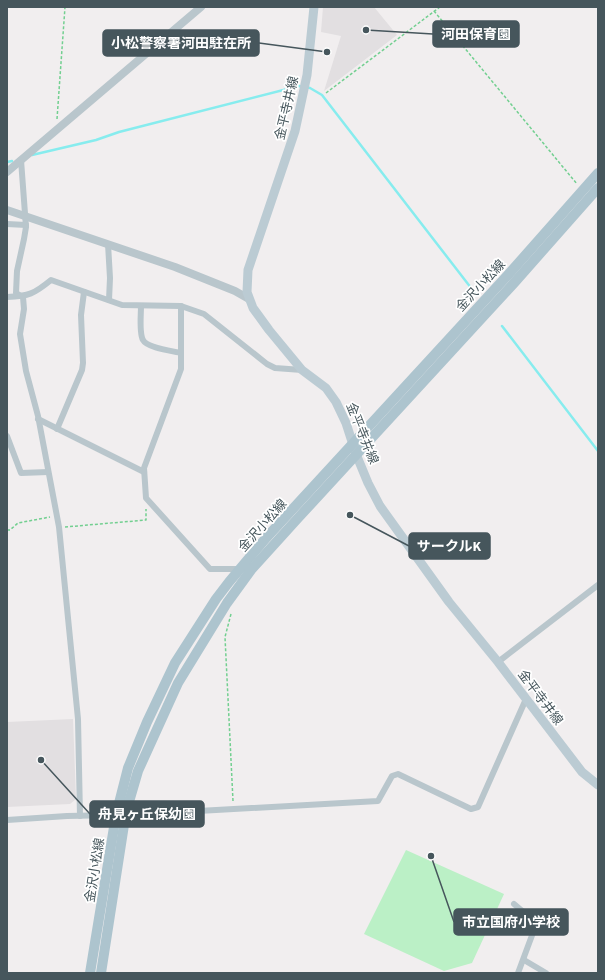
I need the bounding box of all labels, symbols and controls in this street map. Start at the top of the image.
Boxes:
callout: 河田保育園 [433,21,519,47]
text: 河田保育園 [441,25,511,45]
callout: 小松警察署河田駐在所 [103,30,259,56]
text: 小松警察署河田駐在所 [111,34,251,54]
street label: 金平寺井線 [271,75,303,142]
street label: 金沢小松線 [452,256,509,316]
street label: 金平寺井線 [342,400,383,467]
street label: 金沢小松線 [234,495,291,556]
callout: サークルK [409,533,490,559]
text: サークルK [417,537,481,557]
street label: 金平寺井線 [513,666,567,729]
callout: 舟見ヶ丘保幼園 [90,801,204,827]
text: 舟見ヶ丘保幼園 [98,805,196,825]
street label: 金沢小松線 [81,837,109,904]
callout: 市立国府小学校 [454,909,568,935]
text: 市立国府小学校 [462,913,560,933]

